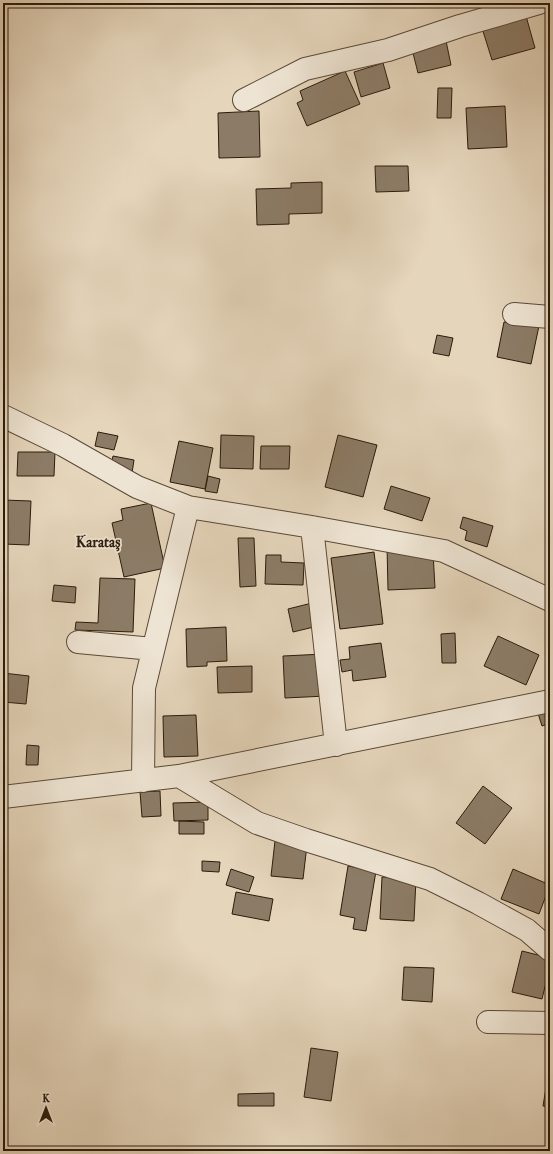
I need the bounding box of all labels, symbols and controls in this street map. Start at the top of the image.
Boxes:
district label: Karataş [76,533,120,552]
north arrow [26,1088,66,1128]
text: K [42,1092,51,1105]

